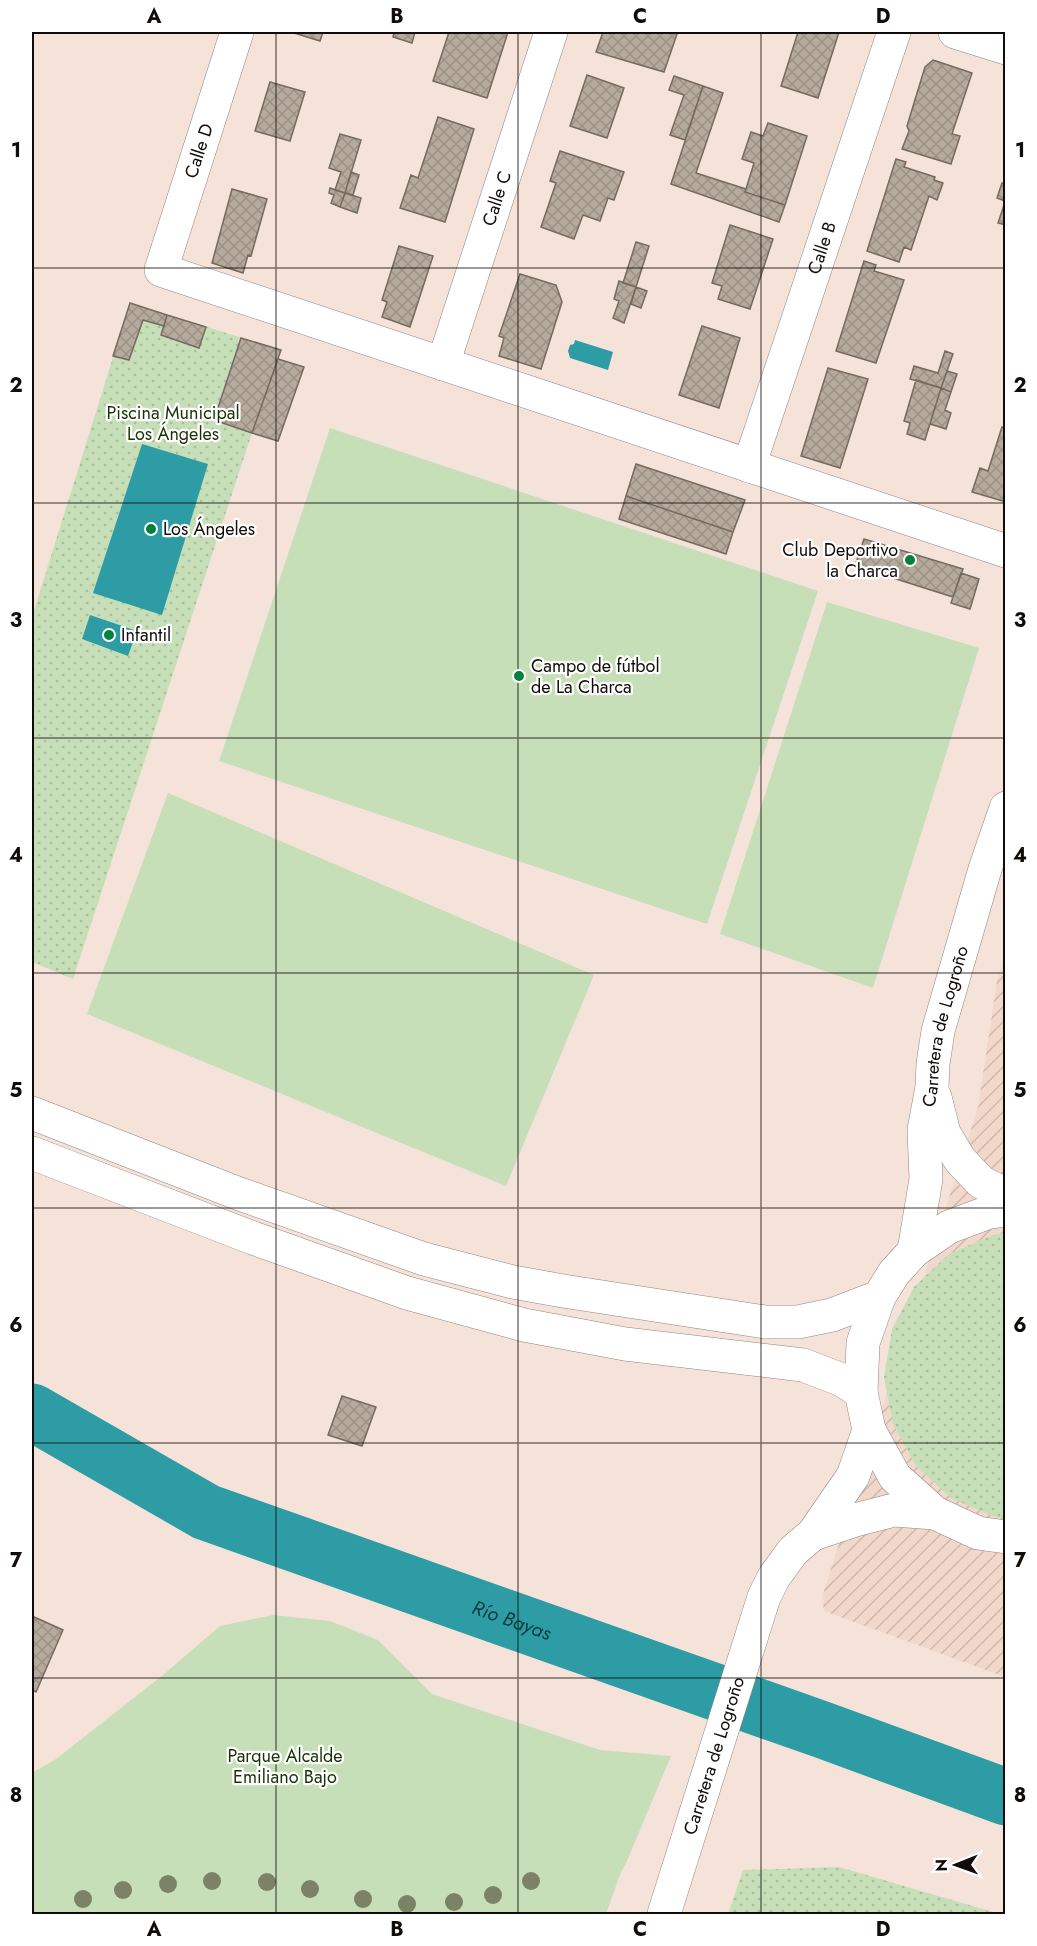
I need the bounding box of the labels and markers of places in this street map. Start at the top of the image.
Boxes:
place label: Los Ángeles [163,516,255,542]
marker: Los Ángeles [144,522,158,536]
place label: Club Deportivo la Charca [782,537,898,584]
marker: Club Deportivo la Charca [903,553,917,567]
place label: Infantil [121,622,171,648]
marker: Infantil [102,628,116,642]
place label: Campo de fútbol de La Charca [531,653,660,700]
marker: Campo de fútbol de La Charca [512,669,526,683]

